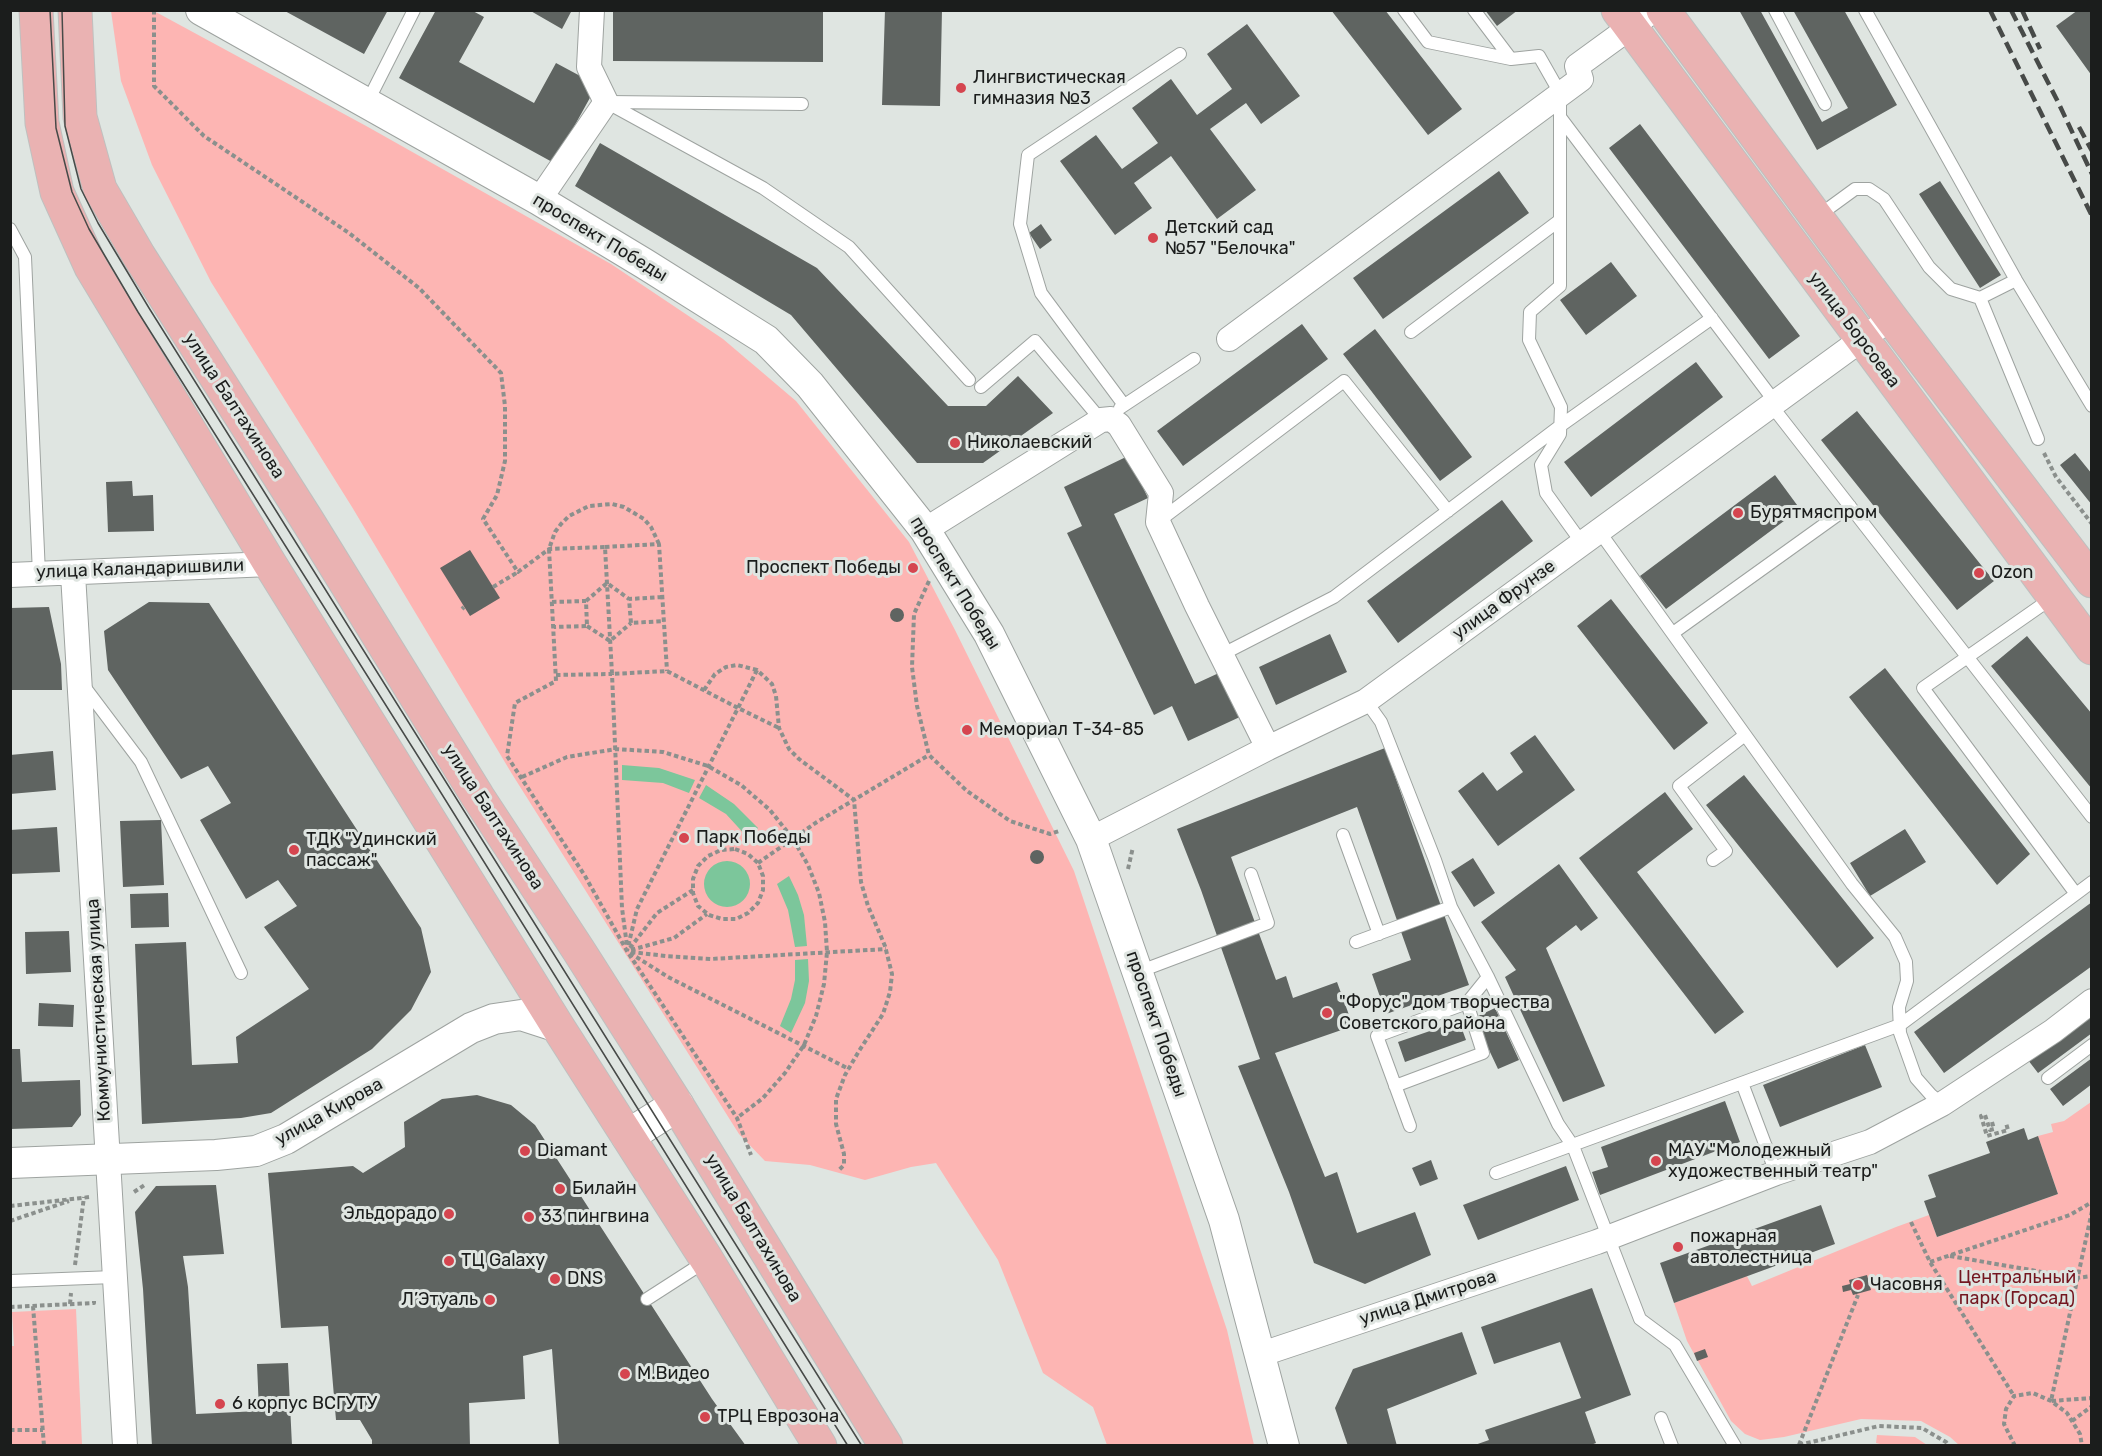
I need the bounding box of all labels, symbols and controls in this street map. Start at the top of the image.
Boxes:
place label: Лингвистическая гимназия №3 [973,67,1126,110]
marker: Лингвистическая гимназия №3 [954,81,968,95]
street label: проспект Победы [529,189,671,287]
place label: Детский сад №57 "Белочка" [1165,217,1295,260]
marker: Детский сад №57 "Белочка" [1146,231,1160,245]
street label: улица Борсоева [1804,268,1904,392]
street label: улица Балтахинова [179,329,289,483]
place label: Николаевский [967,432,1092,454]
marker: Николаевский [948,436,962,450]
place label: Бурятмяспром [1750,502,1877,524]
marker: Бурятмяспром [1731,506,1745,520]
street label: проспект Победы [905,512,1005,654]
street label: улица Каландаришвили [36,555,244,583]
street label: улица Фрунзе [1448,555,1560,645]
place label: Проспект Победы [746,557,901,579]
marker: Проспект Победы [906,561,920,575]
place label: Ozon [1991,562,2033,584]
marker: Ozon [1972,566,1986,580]
place label: Мемориал Т-34-85 [979,719,1144,741]
marker: Мемориал Т-34-85 [960,723,974,737]
street label: улица Балтахинова [438,740,548,894]
place label: Парк Победы [696,827,811,849]
place label: ТДК "Удинский пассаж" [306,829,437,872]
marker: Парк Победы [677,831,691,845]
marker: ТДК "Удинский пассаж" [287,843,301,857]
street label: Коммунистическая улица [82,898,116,1122]
street label: проспект Победы [1121,948,1191,1100]
place label: "Форус" дом творчества Советского района [1339,992,1550,1034]
marker: "Форус" дом творчества Советского района [1320,1006,1334,1020]
street label: улица Кирова [271,1074,387,1150]
place label: Diamant [537,1140,607,1162]
place label: МАУ "Молодежный художественный театр" [1668,1140,1878,1182]
marker: Diamant [518,1144,532,1158]
street label: улица Балтахинова [700,1150,806,1306]
marker: МАУ "Молодежный художественный театр" [1649,1154,1663,1168]
place label: Билайн [572,1178,637,1200]
marker: Билайн [553,1182,567,1196]
place label: Эльдорадо [343,1203,437,1225]
place label: 33 пингвина [541,1206,649,1228]
marker: Эльдорадо [442,1207,456,1221]
marker: 33 пингвина [522,1210,536,1224]
place label: пожарная автолестница [1690,1226,1812,1268]
marker: пожарная автолестница [1671,1240,1685,1254]
place label: ТЦ Galaxy [461,1250,545,1272]
marker: ТЦ Galaxy [442,1254,456,1268]
street label: улица Дмитрова [1357,1266,1499,1330]
park label: Центральный парк (Горсад) [1958,1267,2076,1310]
place label: DNS [567,1268,603,1290]
marker: DNS [548,1272,562,1286]
place label: Часовня [1870,1274,1943,1296]
marker: Часовня [1851,1278,1865,1292]
place label: Л’Этуаль [401,1289,478,1311]
marker: Л’Этуаль [483,1293,497,1307]
place label: М.Видео [637,1363,710,1385]
marker: М.Видео [618,1367,632,1381]
place label: 6 корпус ВСГУТУ [232,1393,377,1415]
marker: 6 корпус ВСГУТУ [213,1397,227,1411]
place label: ТРЦ Еврозона [717,1406,839,1428]
marker: ТРЦ Еврозона [698,1410,712,1424]

